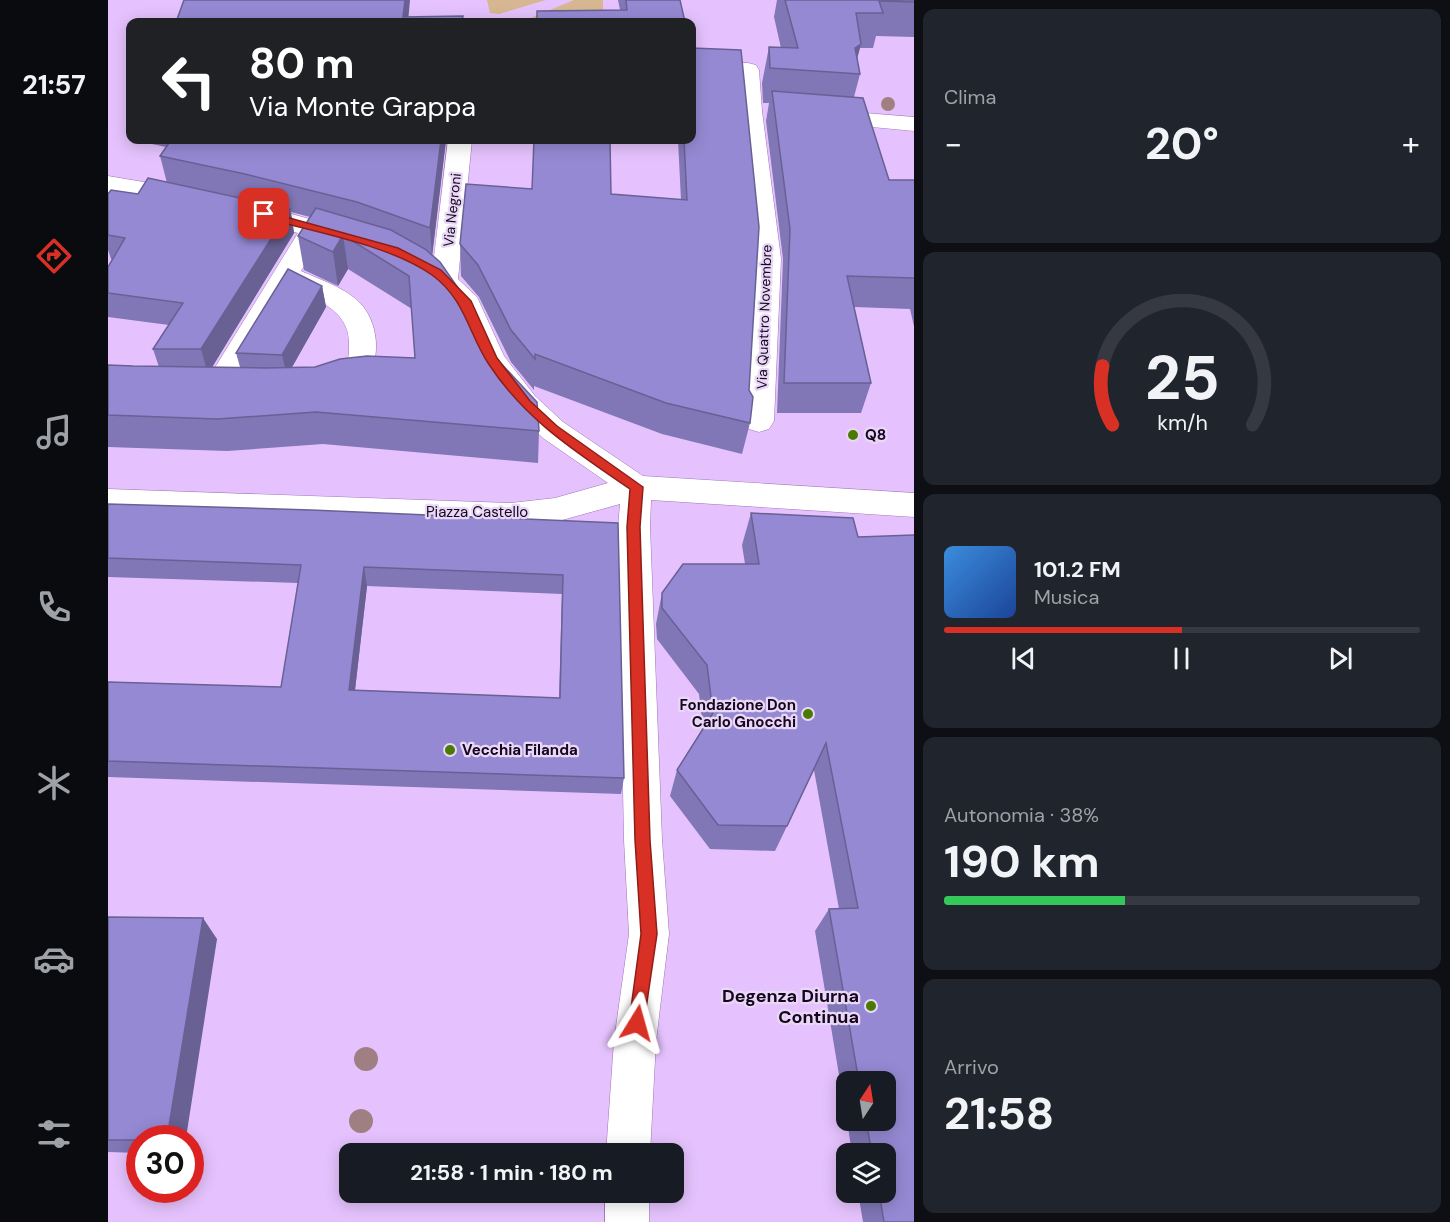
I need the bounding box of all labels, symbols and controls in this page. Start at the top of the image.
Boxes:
text: 80 m [249,36,355,91]
icon: left [150,42,228,120]
text: 21:57 [22,67,86,102]
text: Clima [944,84,996,110]
text: Via Monte Grappa [249,89,476,124]
text: 20° [1145,114,1219,173]
text: − [944,122,962,165]
text: + [1402,122,1420,165]
street label: Via Negroni [439,172,465,248]
pin [238,188,289,239]
icon: arrive [247,197,280,230]
icon: directions [33,235,75,277]
street label: Via Quattro Novembre [752,244,776,390]
text: 25 [1145,338,1219,419]
text: km/h [1157,410,1207,438]
icon: music [33,411,75,453]
place label: Q8 [865,425,886,445]
marker: Q8 [846,428,860,442]
street label: Piazza Castello [426,502,528,522]
text: 101.2 FM [1034,555,1121,584]
text: Musica [1034,584,1099,610]
icon: phone [33,586,75,628]
icon: previous [1007,642,1040,675]
icon: pause [1165,642,1198,675]
icon: next [1324,642,1357,675]
place label: Fondazione Don Carlo Gnocchi [680,695,796,732]
marker: Fondazione Don Carlo Gnocchi [801,707,815,721]
place label: Vecchia Filanda [462,740,578,760]
marker: Vecchia Filanda [443,743,457,757]
icon: climate [33,762,75,804]
text: Autonomia · 38% [944,802,1099,828]
text: 190 km [944,832,1100,891]
icon: car [33,938,75,980]
place label: Degenza Diurna Continua [722,984,859,1029]
position arrow [605,991,669,1055]
marker: Degenza Diurna Continua [864,999,878,1013]
text: Arrivo [944,1054,999,1080]
north arrow [836,1071,896,1131]
map controls [836,1071,896,1203]
text: 21:58 [944,1084,1054,1143]
icon: filters [33,1113,75,1155]
speed limit sign: 30 [126,1125,204,1203]
button: layers [836,1143,896,1203]
text: 21:58 · 1 min · 180 m [410,1158,613,1187]

